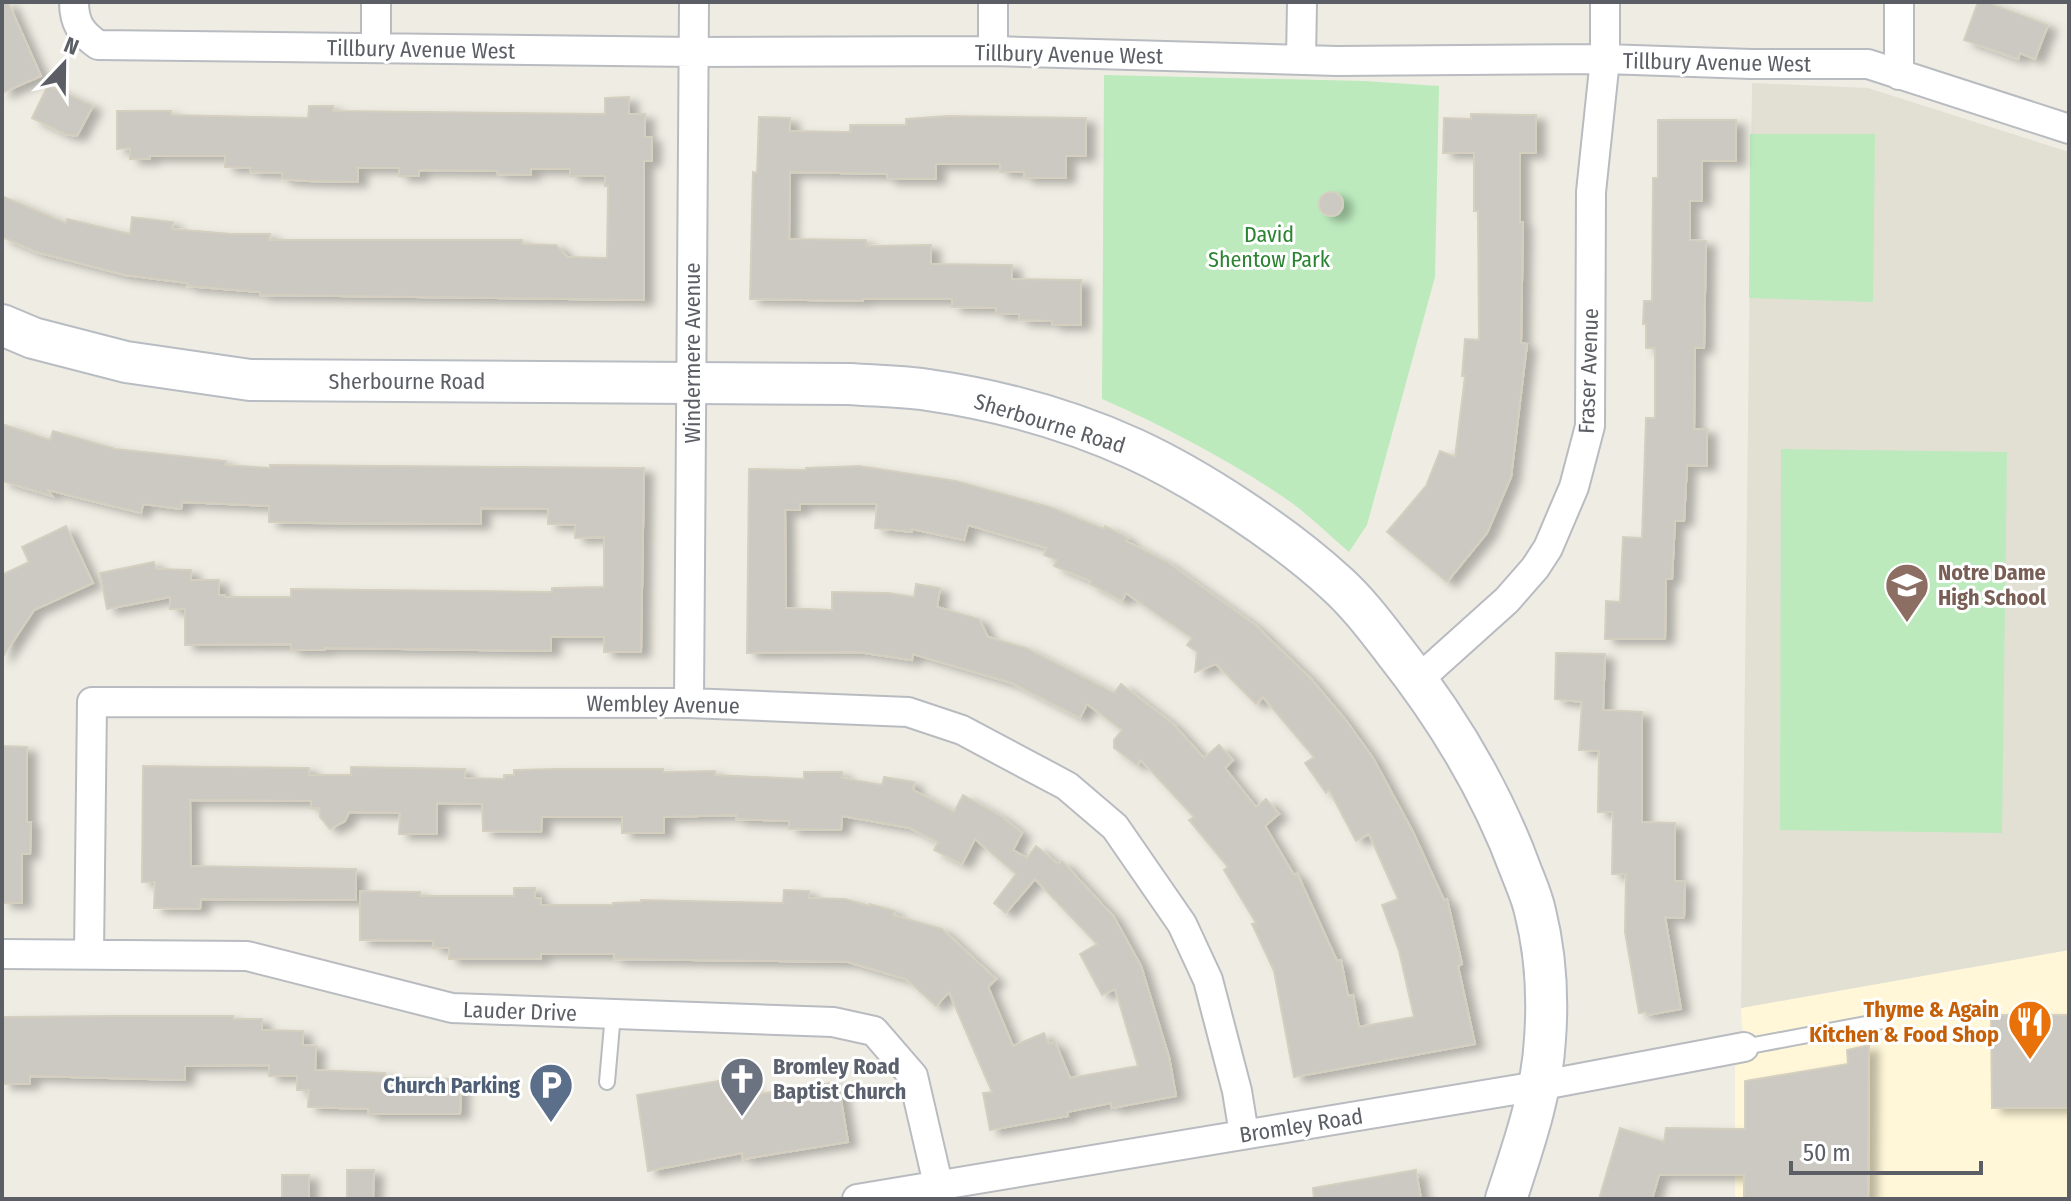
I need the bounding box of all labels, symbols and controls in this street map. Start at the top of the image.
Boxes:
north arrow [24,24,104,104]
text: N [60,31,82,61]
street label: Tillbury Avenue West [327,34,516,65]
street label: Tillbury Avenue West [975,39,1164,70]
street label: Tillbury Avenue West [1623,47,1812,78]
park label: David Shentow Park [1208,221,1331,273]
street label: Windermere Avenue [679,263,706,443]
street label: Fraser Avenue [1573,308,1604,434]
street label: Sherbourne Road [329,368,485,395]
street label: Sherbourne Road [971,388,1129,459]
place label: Notre Dame High School [1938,559,2047,611]
school or university icon: Notre Dame High School [1883,561,1931,624]
street label: Wembley Avenue [586,690,740,719]
street label: Lauder Drive [463,996,577,1027]
place label: Thyme & Again Kitchen & Food Shop [1809,996,1999,1048]
restaurant icon: Thyme & Again Kitchen & Food Shop [2006,998,2054,1061]
place label: Bromley Road Baptist Church [773,1053,906,1105]
church icon: Bromley Road Baptist Church [718,1055,766,1118]
parking icon: Church Parking [527,1061,575,1124]
place label: Church Parking [383,1072,520,1099]
street label: Bromley Road [1237,1102,1365,1149]
scale bar [1791,1125,1981,1175]
text: 50 m [1803,1139,1851,1167]

